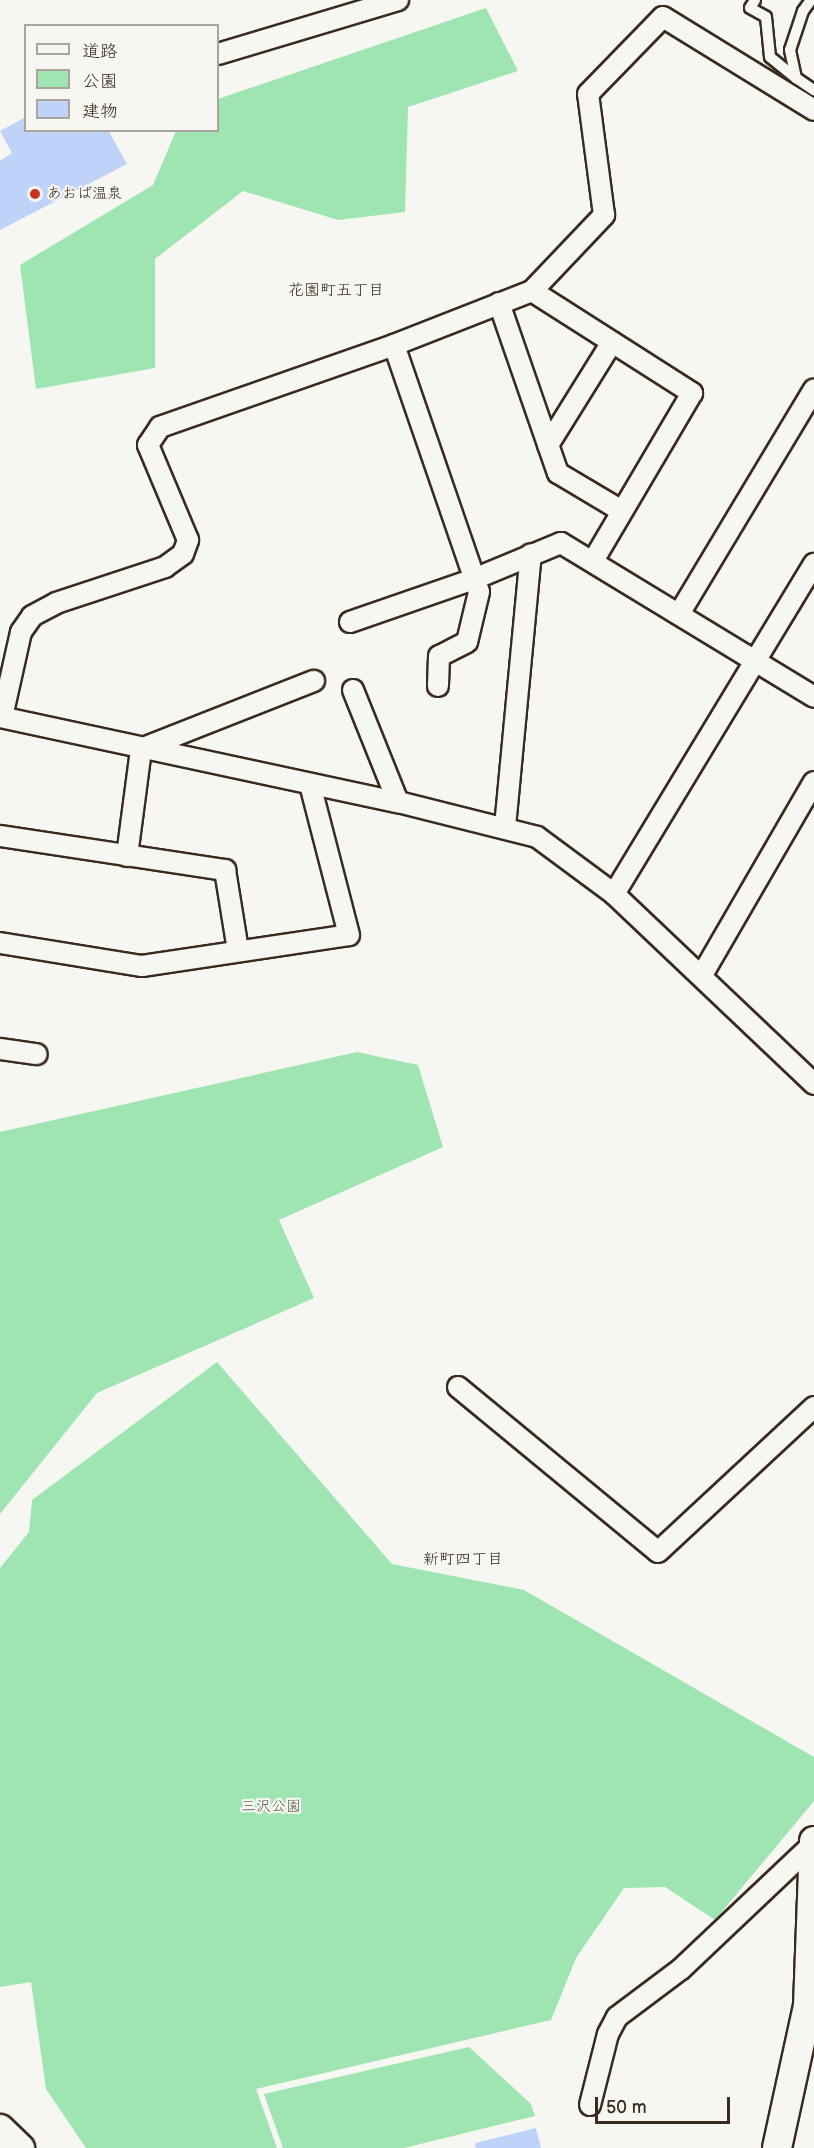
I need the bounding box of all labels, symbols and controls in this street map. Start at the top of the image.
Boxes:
legend [24,24,219,132]
text: 道路 [82,41,118,62]
text: 公園 [82,71,118,92]
text: 建物 [82,101,118,122]
place label: あおば温泉 [47,185,122,203]
marker: あおば温泉 [28,187,42,201]
district label: 花園町五丁目 [288,281,384,301]
district label: 新町四丁目 [423,1550,503,1570]
park label: 三沢公園 [241,1798,301,1816]
scale bar [598,2085,733,2123]
text: 50 m [606,2097,647,2118]

